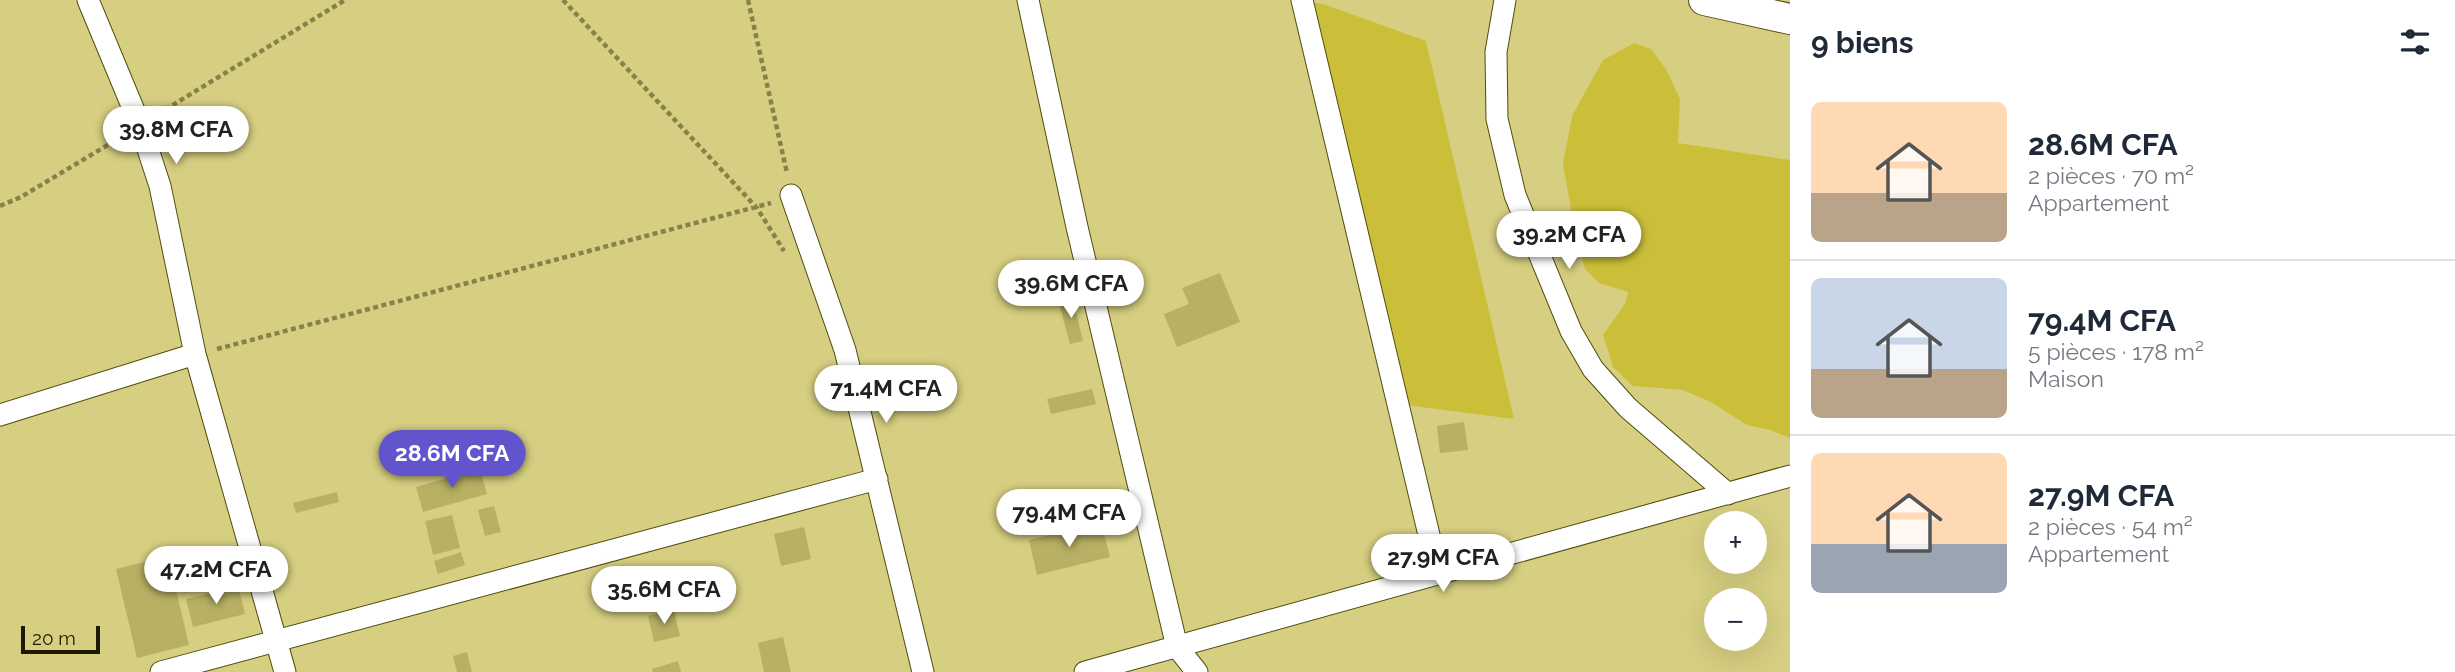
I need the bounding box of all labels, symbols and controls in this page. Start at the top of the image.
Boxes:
icon: filters [2396,23,2434,61]
text: 9 biens [1811,25,1913,60]
pin: 39.8M CFA [96,106,256,166]
text: 39.8M CFA [119,115,233,142]
text: 28.6M CFA [2028,127,2178,162]
icon: home [1867,130,1951,214]
text: 2 pièces · 70 m² [2028,162,2194,189]
text: Appartement [2028,189,2169,216]
pin: 39.2M CFA [1489,212,1649,271]
text: 39.2M CFA [1512,220,1626,247]
pin: 39.6M CFA [991,260,1151,320]
text: 39.6M CFA [1014,269,1128,296]
text: 79.4M CFA [2028,303,2176,338]
icon: home [1867,306,1951,390]
text: 5 pièces · 178 m² [2028,338,2204,365]
text: Maison [2028,365,2104,392]
pin: 71.4M CFA [806,366,966,425]
text: 71.4M CFA [830,374,942,401]
pin: 28.6M CFA [372,430,532,490]
text: 28.6M CFA [395,439,509,466]
text: 27.9M CFA [2028,478,2174,513]
icon: home [1867,481,1951,565]
pin: 79.4M CFA [989,490,1149,549]
text: 79.4M CFA [1012,498,1126,525]
map controls [1704,511,1767,651]
button: + [1704,511,1767,574]
text: 2 pièces · 54 m² [2028,513,2193,540]
pin: 27.9M CFA [1363,534,1523,594]
text: Appartement [2028,540,2169,567]
text: 27.9M CFA [1387,543,1499,570]
pin: 47.2M CFA [136,546,296,606]
text: 47.2M CFA [160,555,272,582]
pin: 35.6M CFA [584,566,744,626]
text: 35.6M CFA [607,575,721,602]
button: − [1704,588,1767,651]
scale bar [21,623,100,655]
text: 20 m [32,627,76,649]

